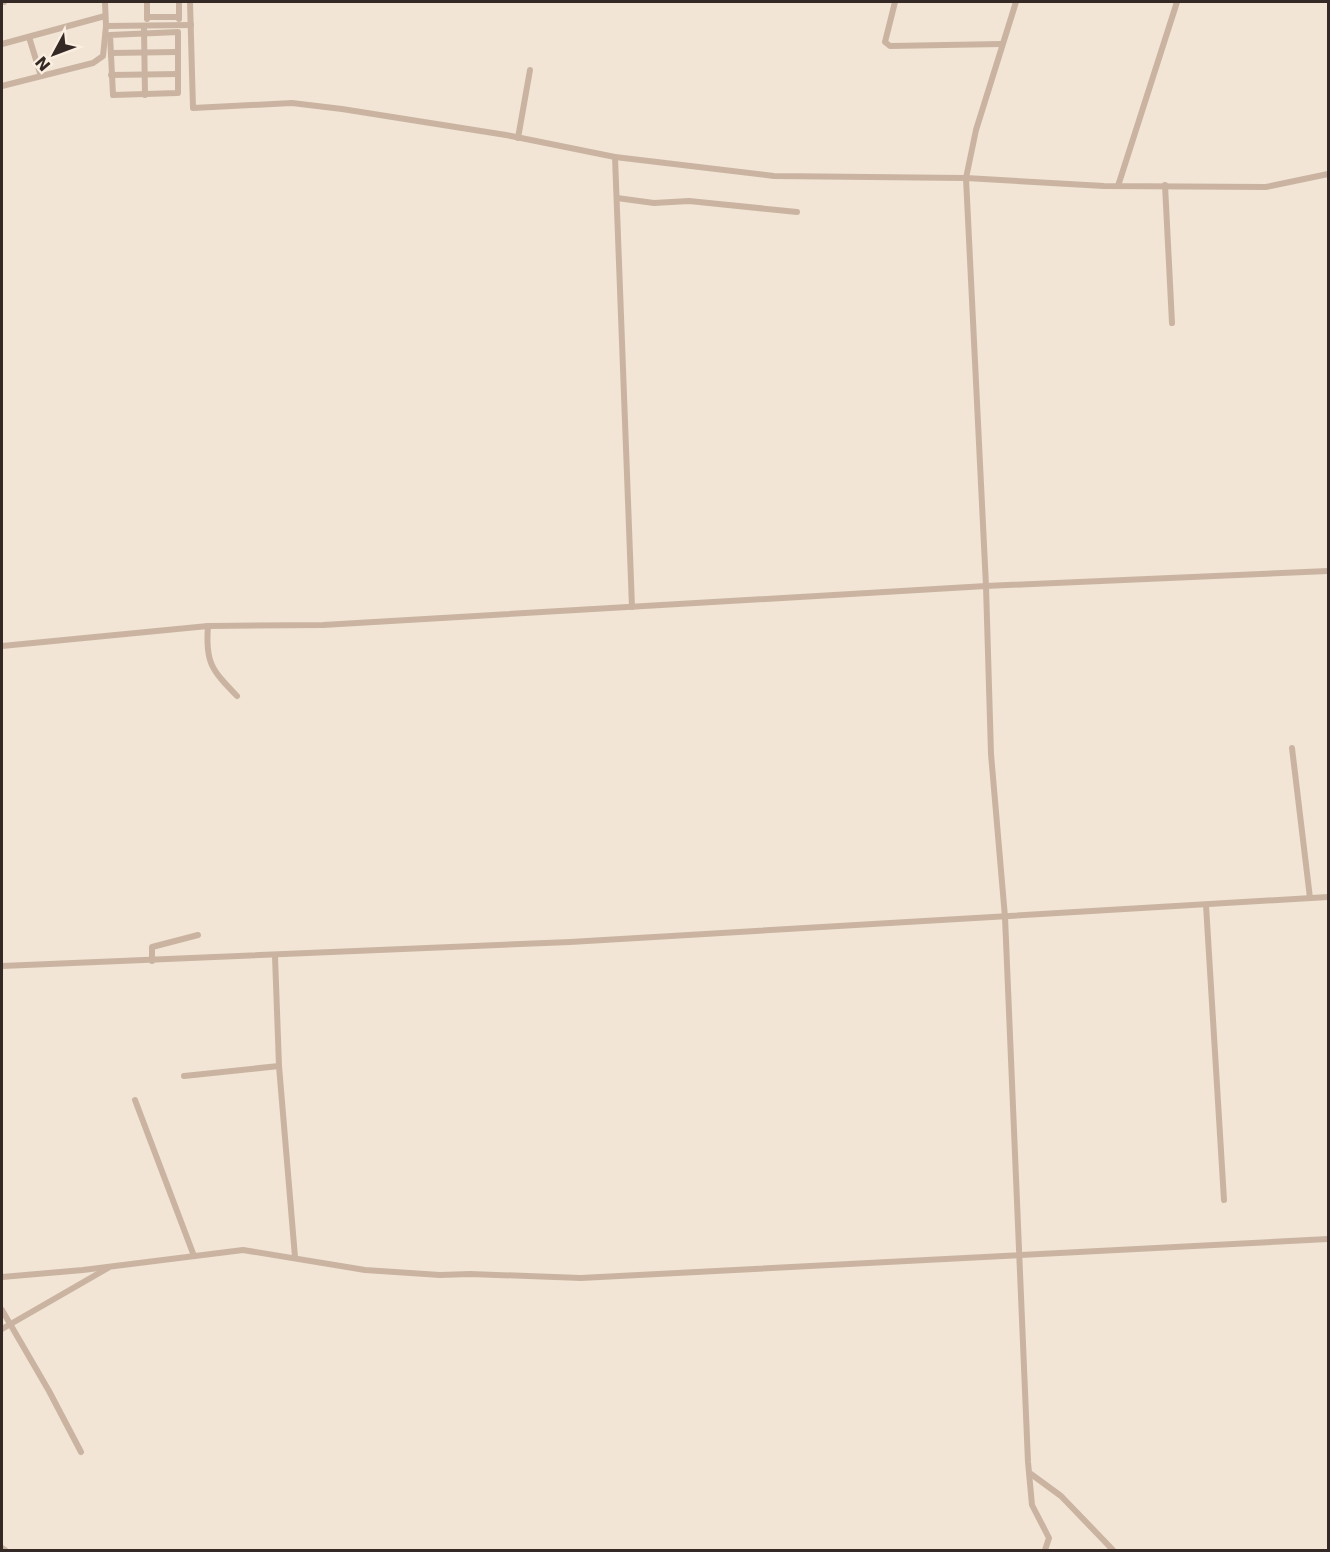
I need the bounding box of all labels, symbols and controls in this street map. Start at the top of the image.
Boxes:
north arrow [24,24,84,84]
text: N [31,52,55,75]

